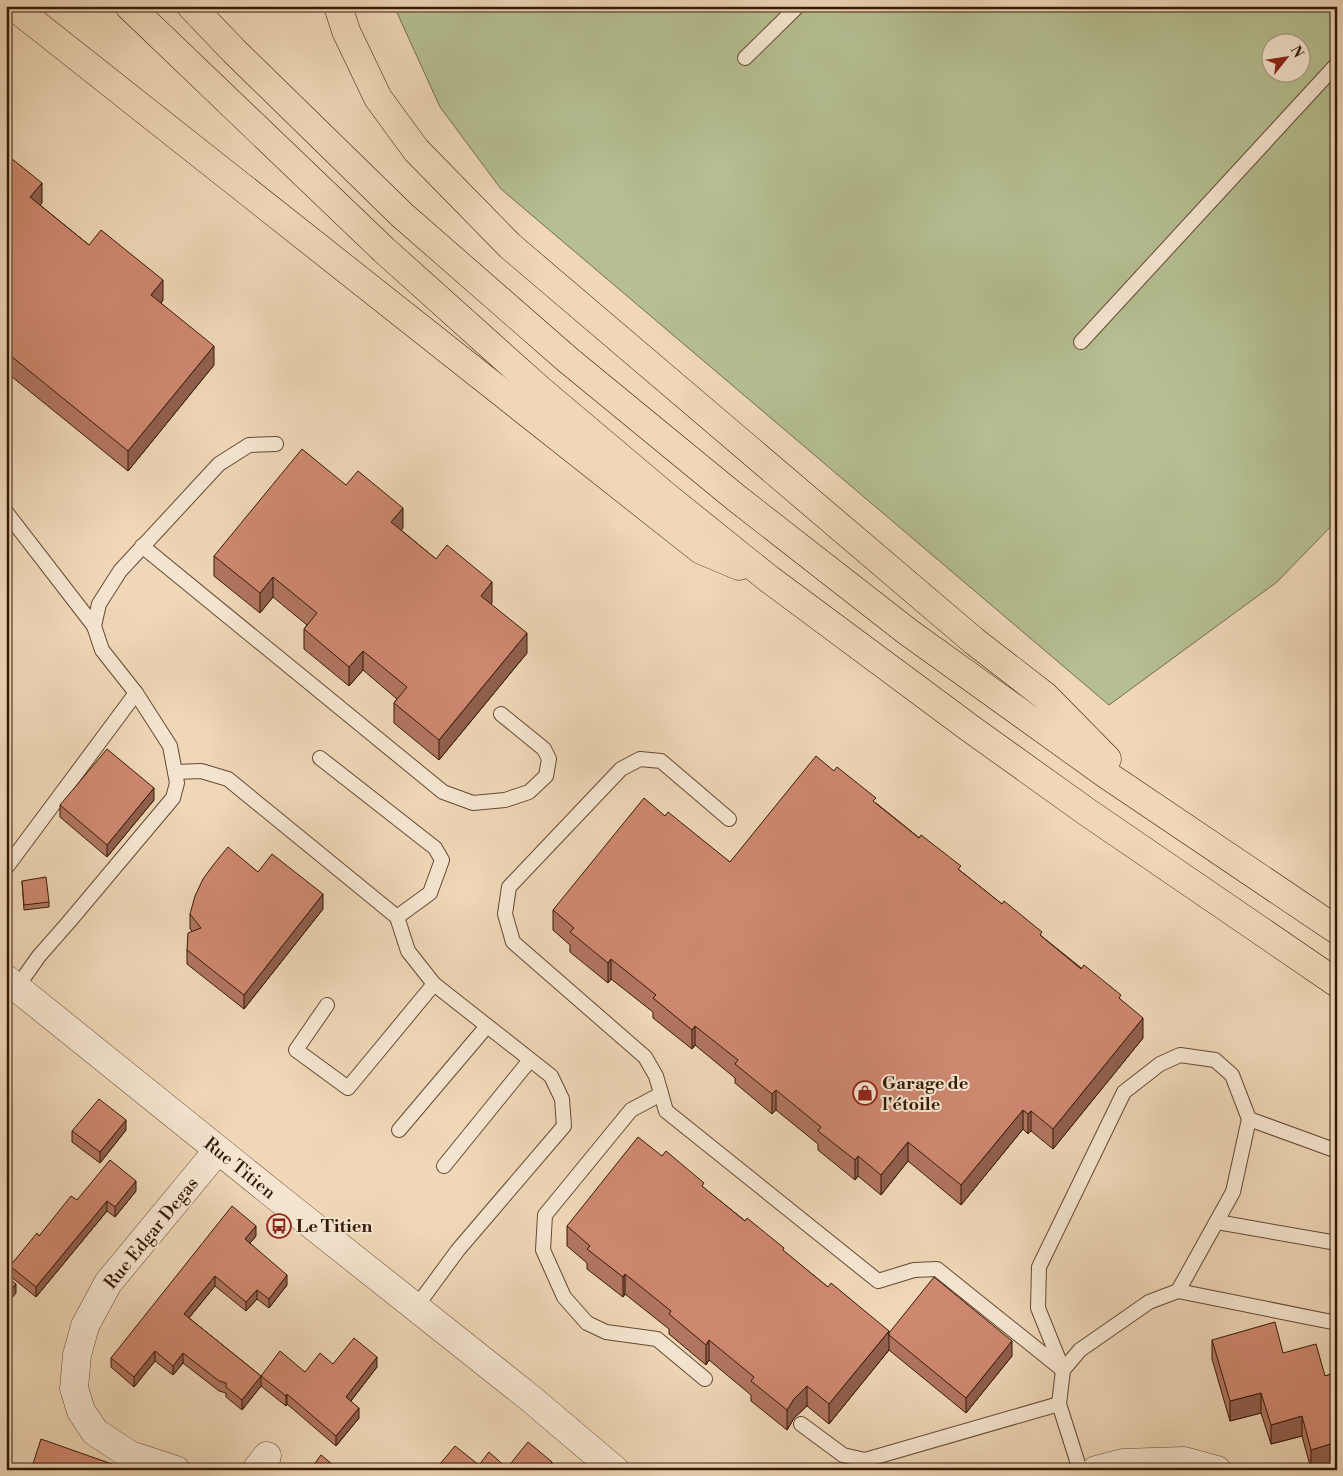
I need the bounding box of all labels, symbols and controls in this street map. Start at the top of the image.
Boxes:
north arrow [1260,32,1310,82]
text: N [1286,43,1307,61]
place label: Garage de l'étoile [882,1072,969,1116]
shop icon: Garage de l'étoile [852,1080,878,1106]
street label: Rue Titien [199,1132,281,1205]
street label: Rue Edgar Degas [99,1173,204,1294]
bus stop icon: Le Titien [266,1213,292,1239]
place label: Le Titien [296,1215,372,1238]

